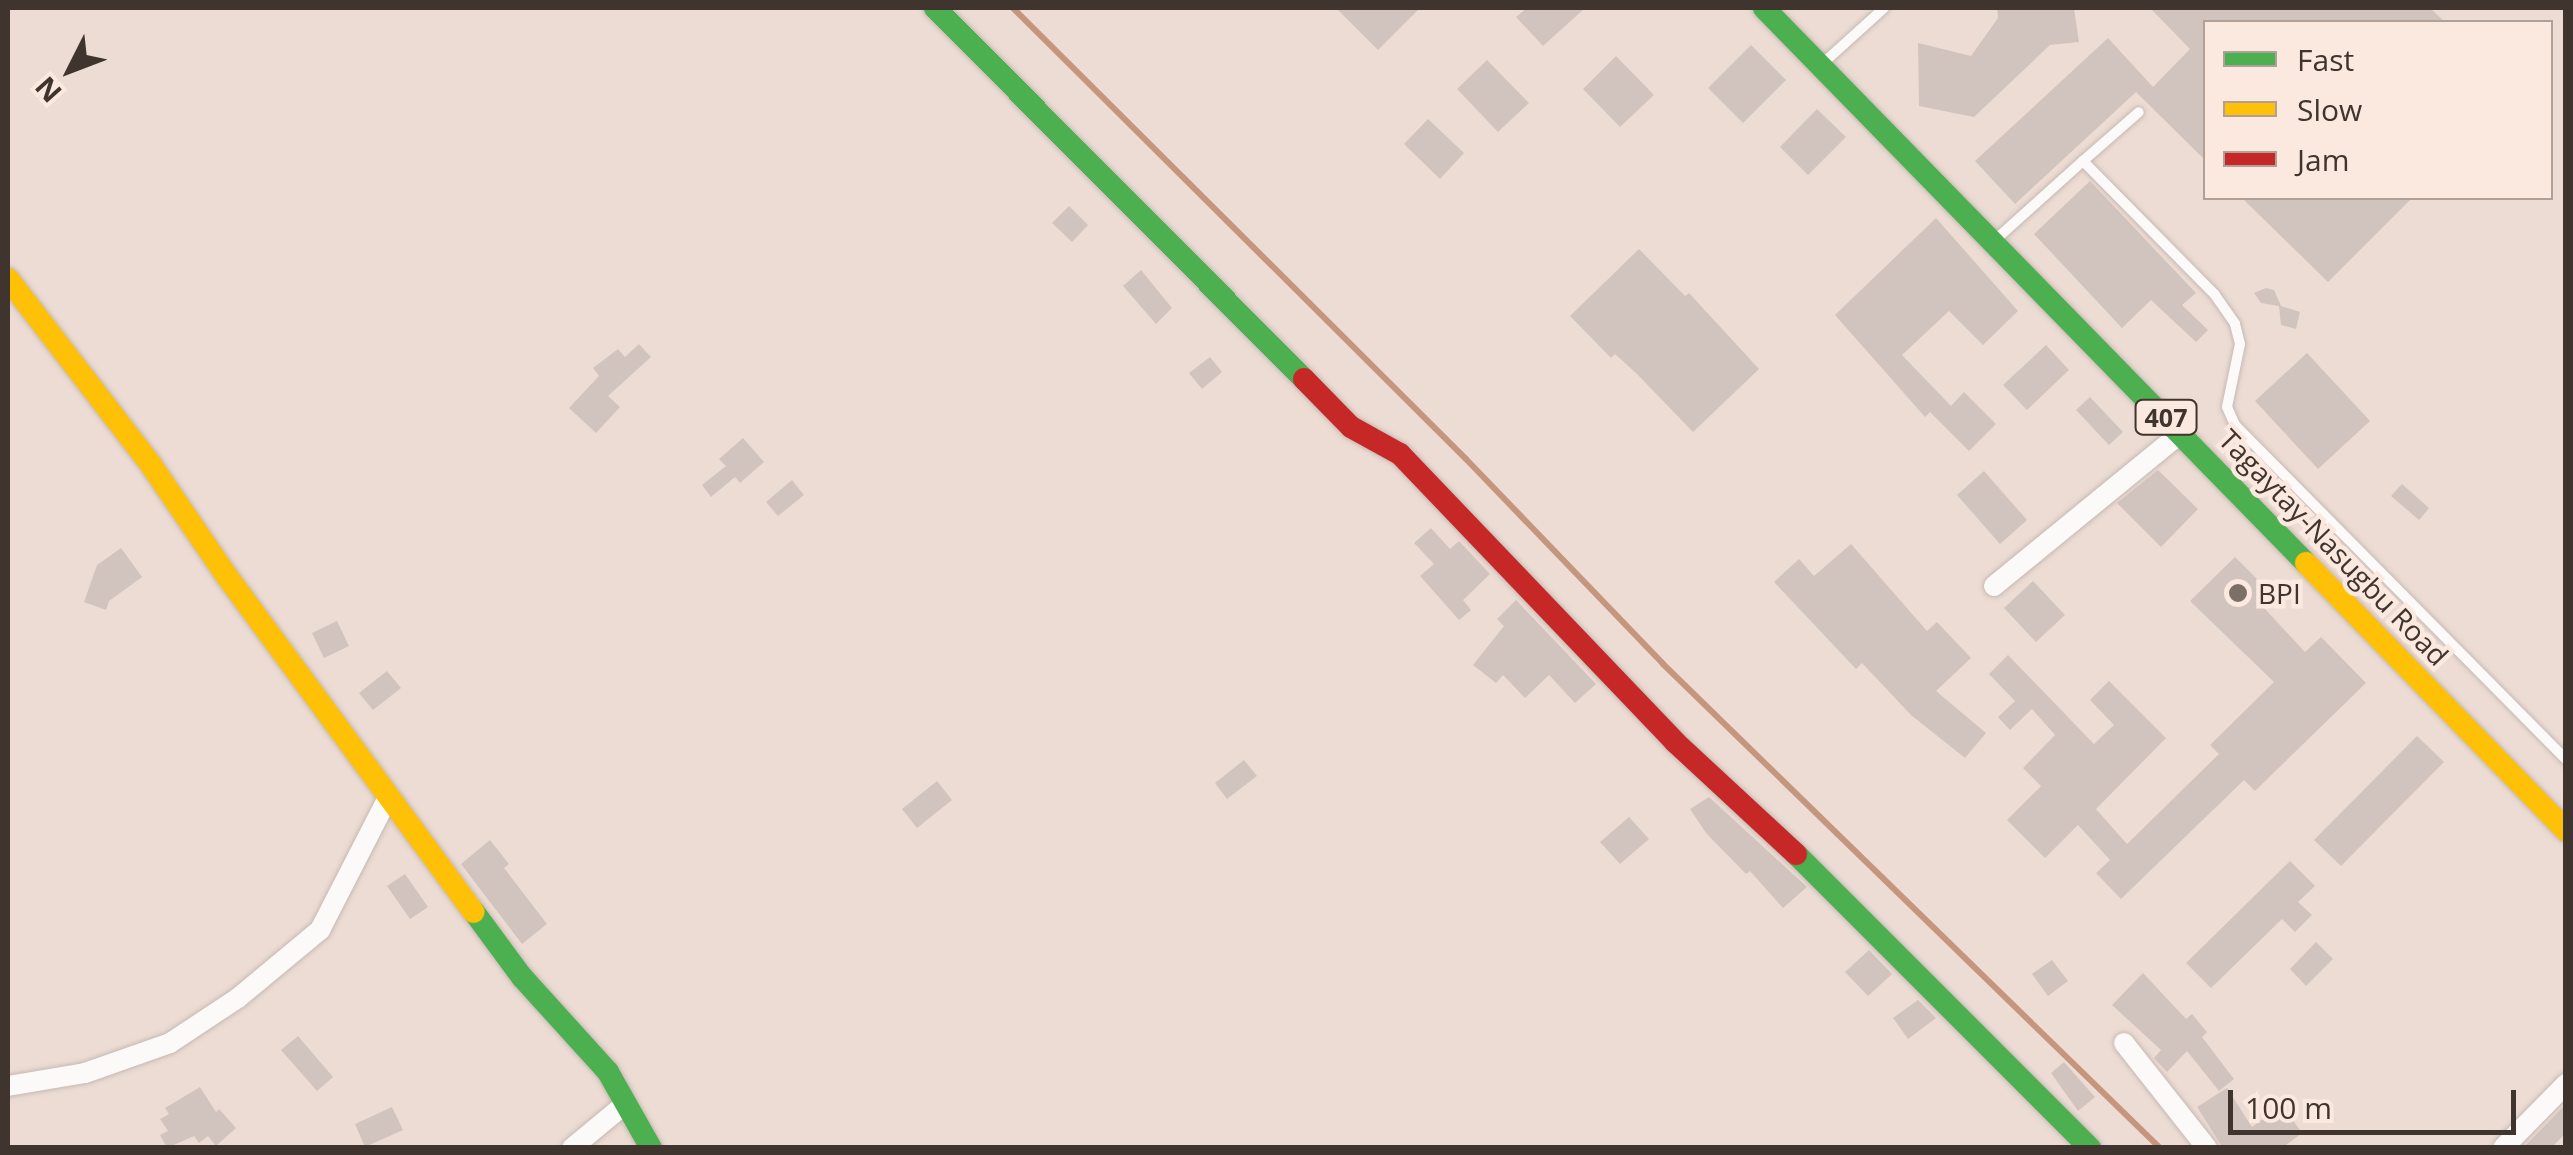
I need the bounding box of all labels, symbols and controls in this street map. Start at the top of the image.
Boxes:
north arrow [20,20,120,120]
legend [2203,20,2553,200]
text: Fast [2297,39,2354,80]
text: N [26,69,69,111]
text: Slow [2297,89,2362,130]
text: Jam [2297,139,2350,180]
road number: 407 [2134,397,2198,437]
street label: Tagaytay-Nasugbu Road [2212,422,2456,672]
place label: BPI [2258,576,2301,610]
marker: BPI [2227,582,2249,604]
scale bar [2233,1070,2520,1132]
text: 100 m [2245,1087,2332,1128]

